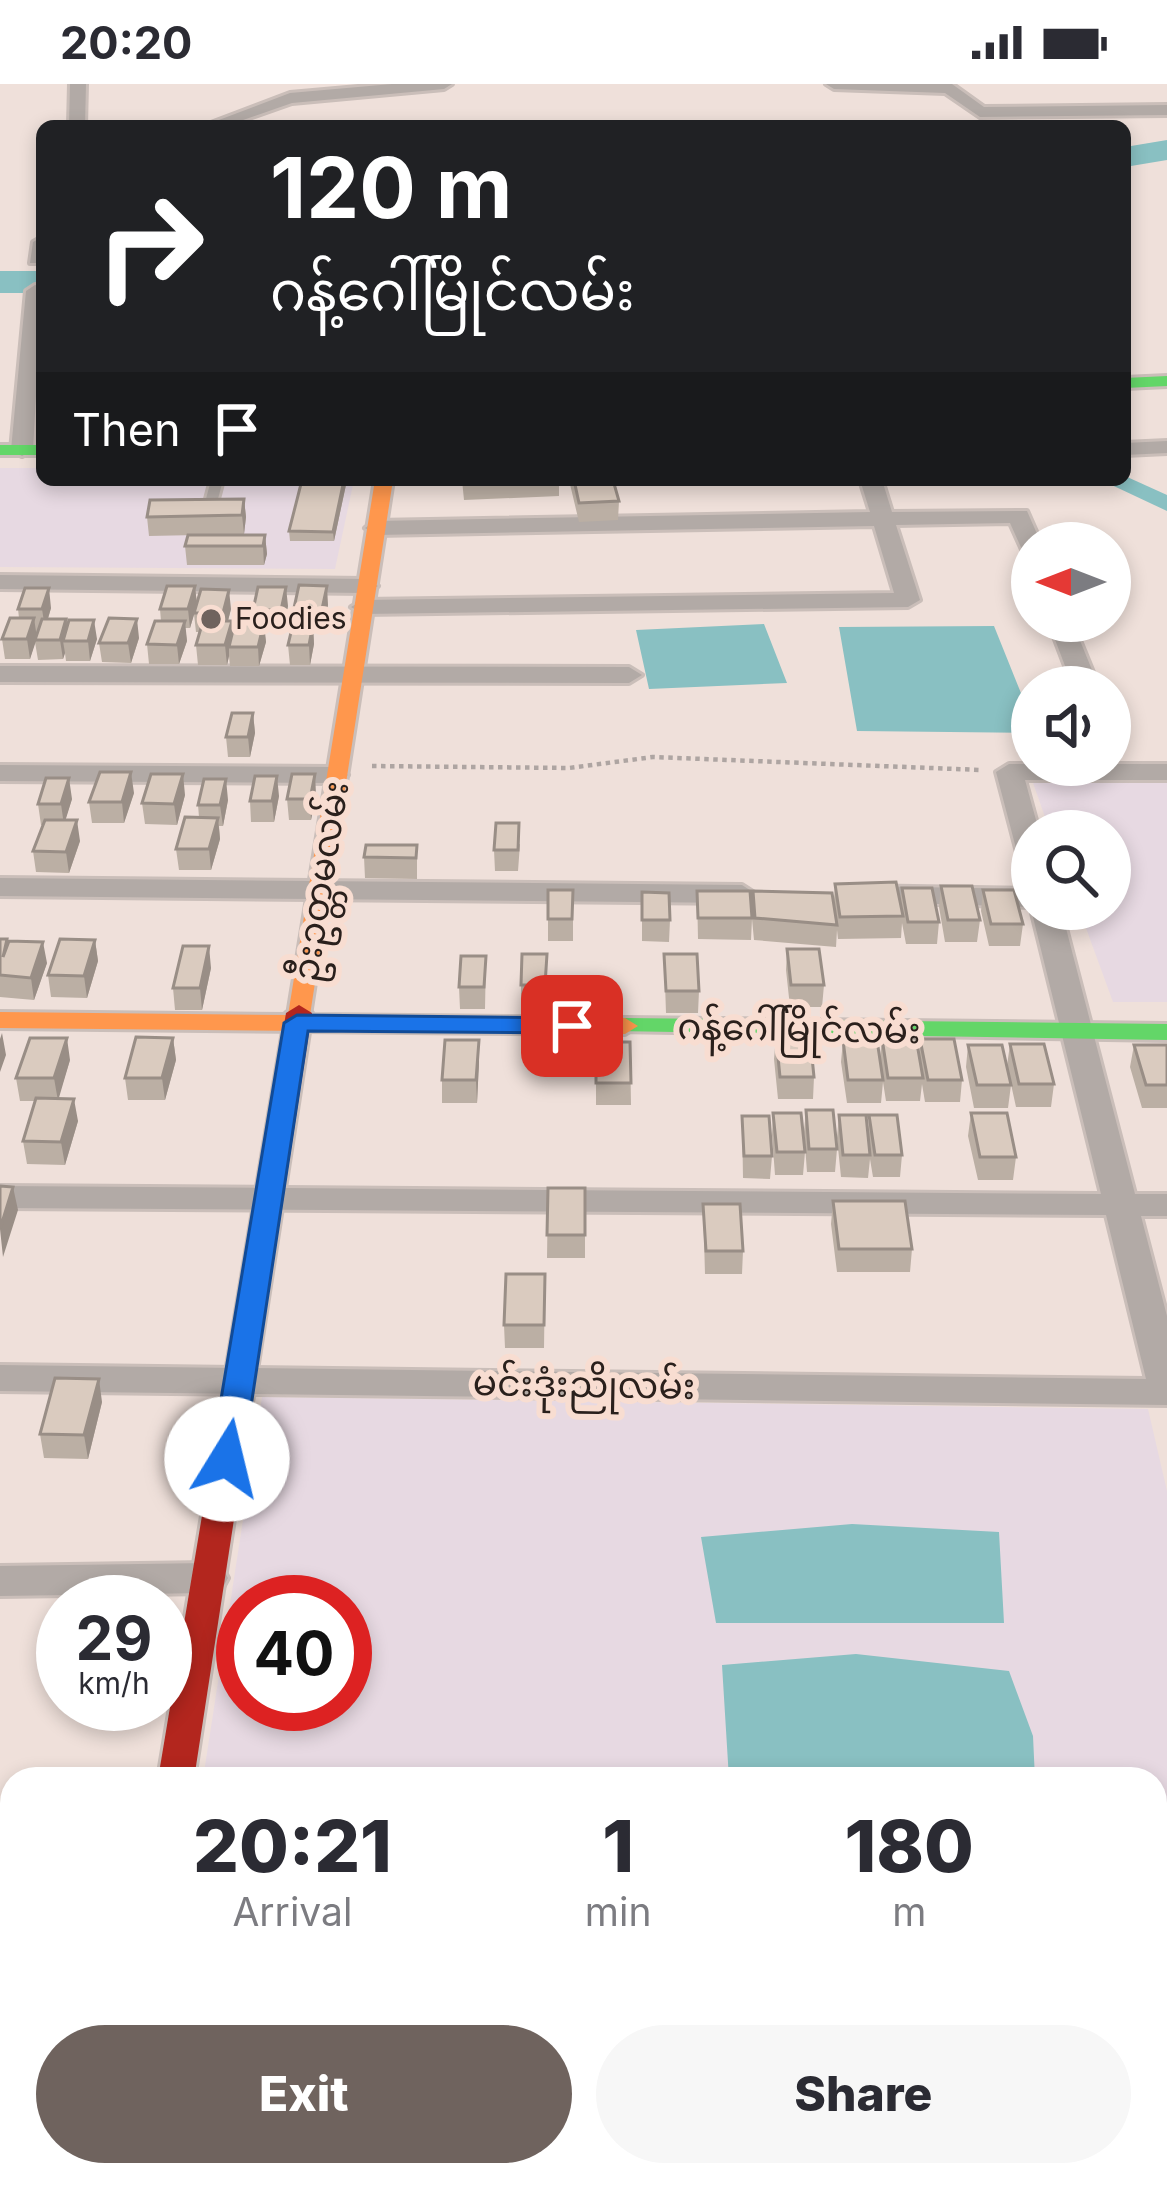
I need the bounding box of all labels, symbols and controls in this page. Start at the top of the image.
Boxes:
text: 20:20 [60,15,192,70]
text: 120 m [270,137,512,238]
icon: right [72,168,228,324]
text: ဂန့်ဂေါ်မြိုင်လမ်း [270,258,635,323]
icon: arrive [204,396,270,462]
text: Then [72,402,180,457]
north arrow [1011,522,1131,642]
map controls [1011,522,1131,930]
place label: Foodies [235,600,346,636]
marker: Foodies [198,606,224,632]
button: sound [1011,666,1131,786]
street label: ဦးဥတ္တမလမ်း [280,777,365,986]
button: search [1011,810,1131,930]
pin [521,975,623,1077]
icon: arrive [539,993,605,1059]
street label: ဂန့်ဂေါ်မြိုင်လမ်း [677,1002,921,1060]
street label: မင်းဒုံးညိုလမ်း [472,1358,696,1416]
position arrow [164,1396,290,1522]
speed limit sign: 40 [216,1575,372,1731]
text: 29 [76,1602,152,1674]
text: km/h [78,1665,150,1701]
text: 20:21 [193,1802,392,1889]
text: 1 [602,1802,634,1889]
text: 180 [845,1802,974,1889]
text: Arrival [232,1888,352,1935]
text: min [585,1888,652,1935]
text: m [892,1888,926,1935]
button: Exit [36,2025,572,2163]
button: Share [596,2025,1131,2163]

